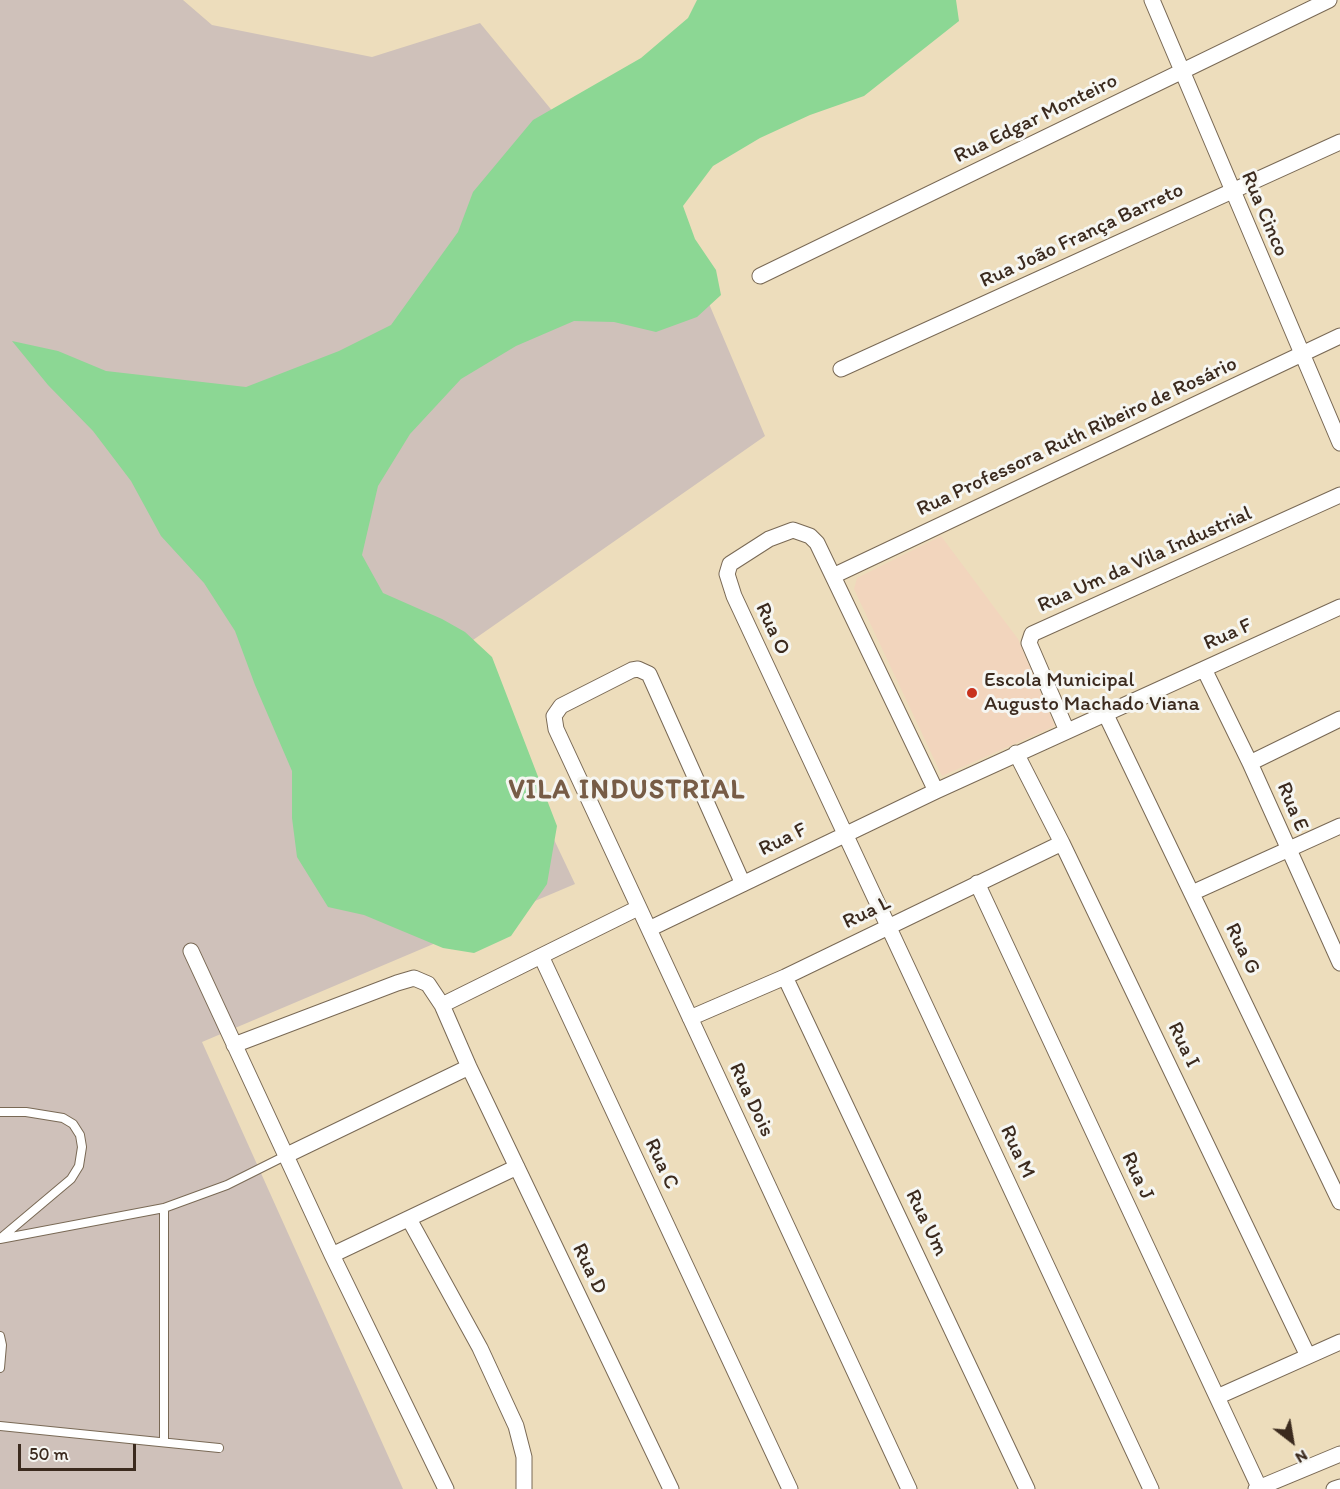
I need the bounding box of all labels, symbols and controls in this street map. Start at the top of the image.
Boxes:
street label: Rua Edgar Monteiro [950,69,1122,169]
street label: Rua Cinco [1235,168,1293,260]
street label: Rua João França Barreto [976,178,1188,294]
street label: Rua Professora Ruth Ribeiro de Rosário [913,352,1241,522]
street label: Rua Um da Vila Industrial [1034,501,1256,619]
street label: Rua O [749,599,795,659]
street label: Rua F [1200,613,1256,657]
place label: Escola Municipal Augusto Machado Viana [984,668,1200,718]
marker: Escola Municipal Augusto Machado Viana [965,686,979,700]
district label: VILA INDUSTRIAL [509,775,745,807]
street label: Rua E [1270,779,1314,835]
street label: Rua F [755,818,811,862]
street label: Rua L [839,891,895,935]
street label: Rua G [1219,919,1265,979]
street label: Rua I [1161,1018,1205,1072]
street label: Rua Dois [723,1059,779,1141]
street label: Rua M [994,1121,1040,1183]
street label: Rua C [638,1135,684,1193]
street label: Rua J [1115,1148,1159,1204]
street label: Rua Um [899,1186,953,1260]
street label: Rua D [566,1240,612,1298]
north arrow [1262,1411,1322,1471]
scale bar [21,1432,140,1470]
text: 50 m [29,1443,69,1465]
text: N [1292,1446,1311,1468]

